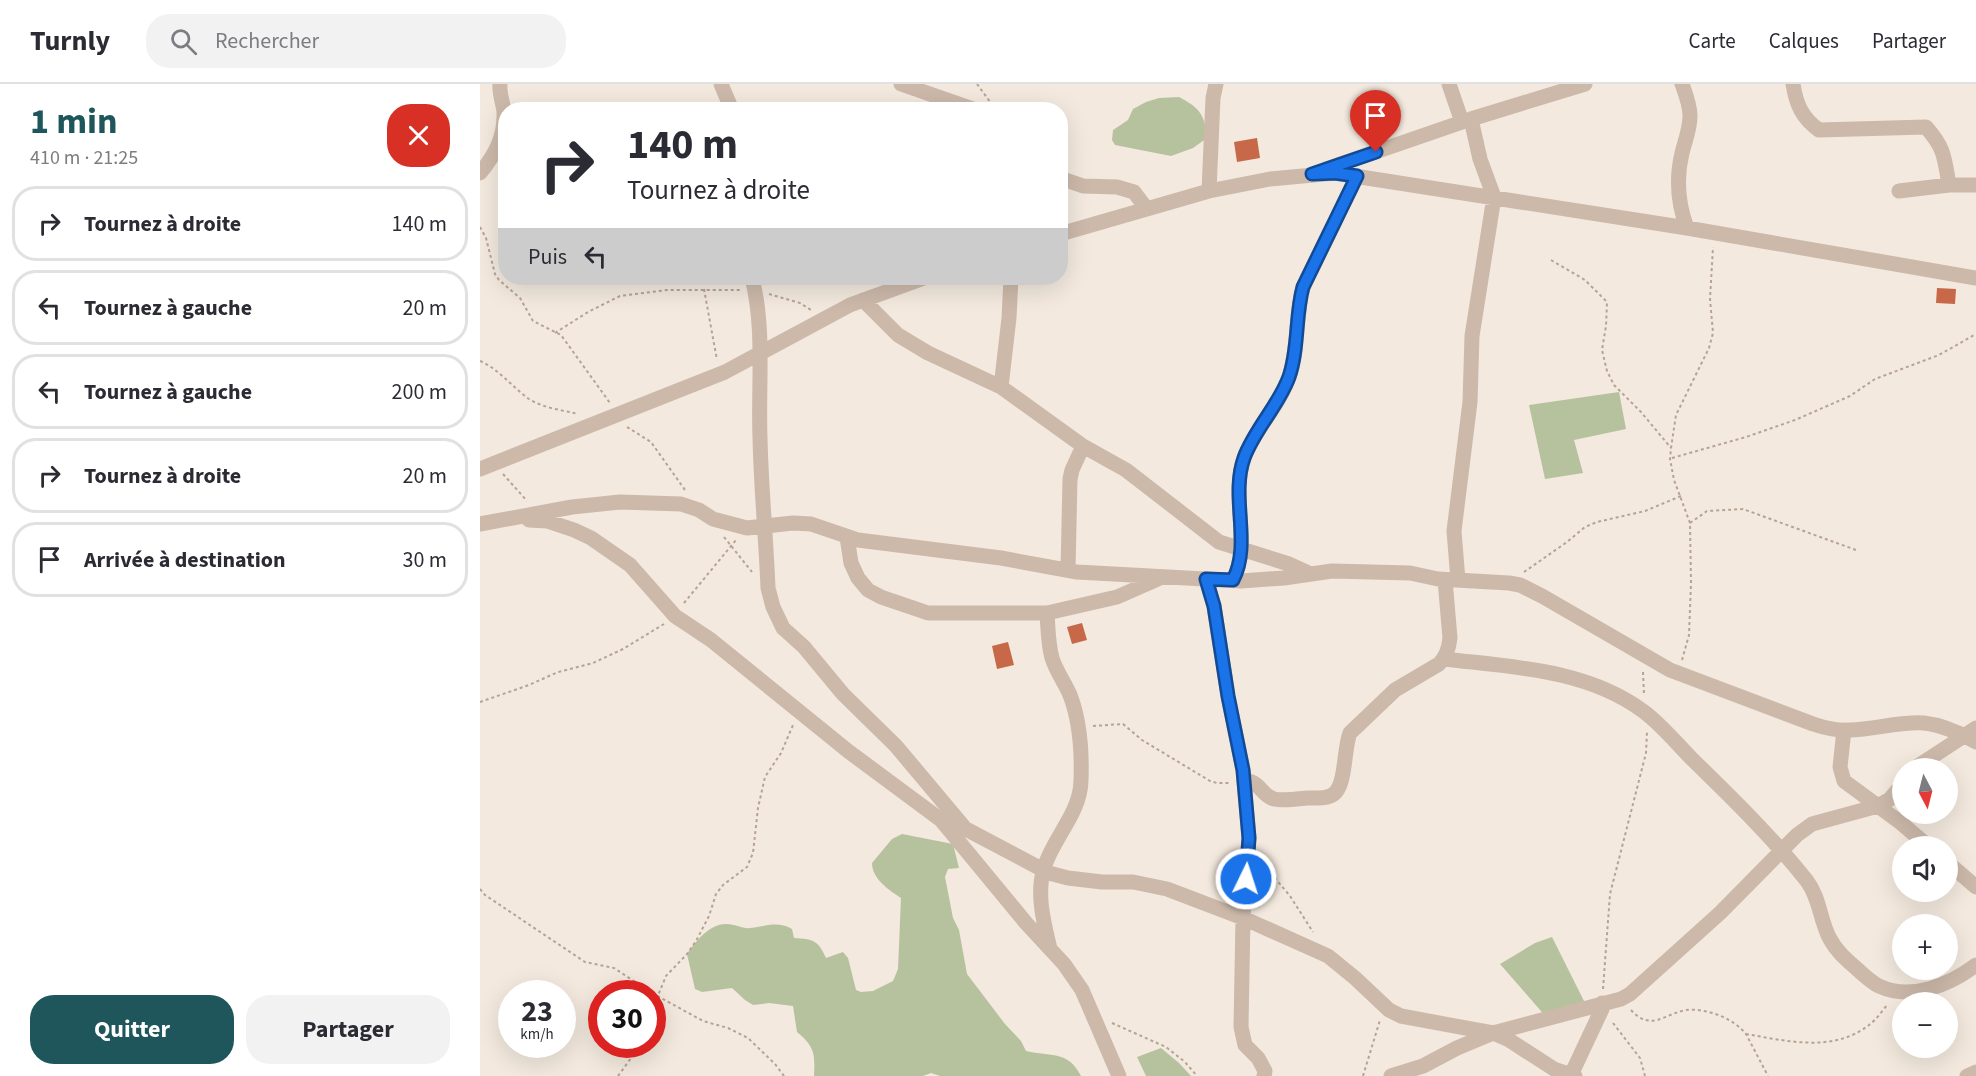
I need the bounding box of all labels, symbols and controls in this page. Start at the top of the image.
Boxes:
search box [146,14,566,68]
text: Turnly [30,21,110,61]
icon: search [167,25,200,58]
text: Rechercher [215,25,319,57]
text: Carte [1689,26,1736,56]
text: Calques [1769,26,1839,56]
text: Partager [1872,26,1946,56]
pin [1350,90,1401,152]
text: 1 min [30,96,118,147]
icon: arrive [1359,99,1392,132]
button: close [387,104,450,167]
text: 140 m [627,115,738,175]
icon: right [528,126,606,204]
text: 410 m · 21:25 [30,144,138,172]
text: Tournez à droite [627,171,810,210]
icon: right [33,207,66,240]
text: Tournez à droite [84,208,241,240]
text: 140 m [392,208,447,240]
icon: left [579,240,612,273]
text: Puis [528,241,567,273]
icon: left [33,291,66,324]
text: Tournez à gauche [84,292,252,324]
text: 20 m [402,292,447,324]
icon: left [33,375,66,408]
text: Tournez à gauche [84,376,252,408]
text: 200 m [392,376,447,408]
icon: right [33,459,66,492]
text: Tournez à droite [84,460,241,492]
text: 20 m [402,460,447,492]
icon: arrive [33,543,66,576]
text: Arrivée à destination [84,544,286,576]
text: 30 m [402,544,447,576]
north arrow [1892,758,1958,824]
map controls [1892,758,1958,1058]
button: sound [1892,836,1958,902]
position arrow [1214,847,1278,911]
button: + [1892,914,1958,980]
speed limit sign: 30 [588,980,666,1058]
text: 23 [521,990,553,1033]
button: − [1892,992,1958,1058]
button: Quitter [30,995,234,1064]
button: Partager [246,995,450,1064]
text: km/h [520,1024,554,1045]

